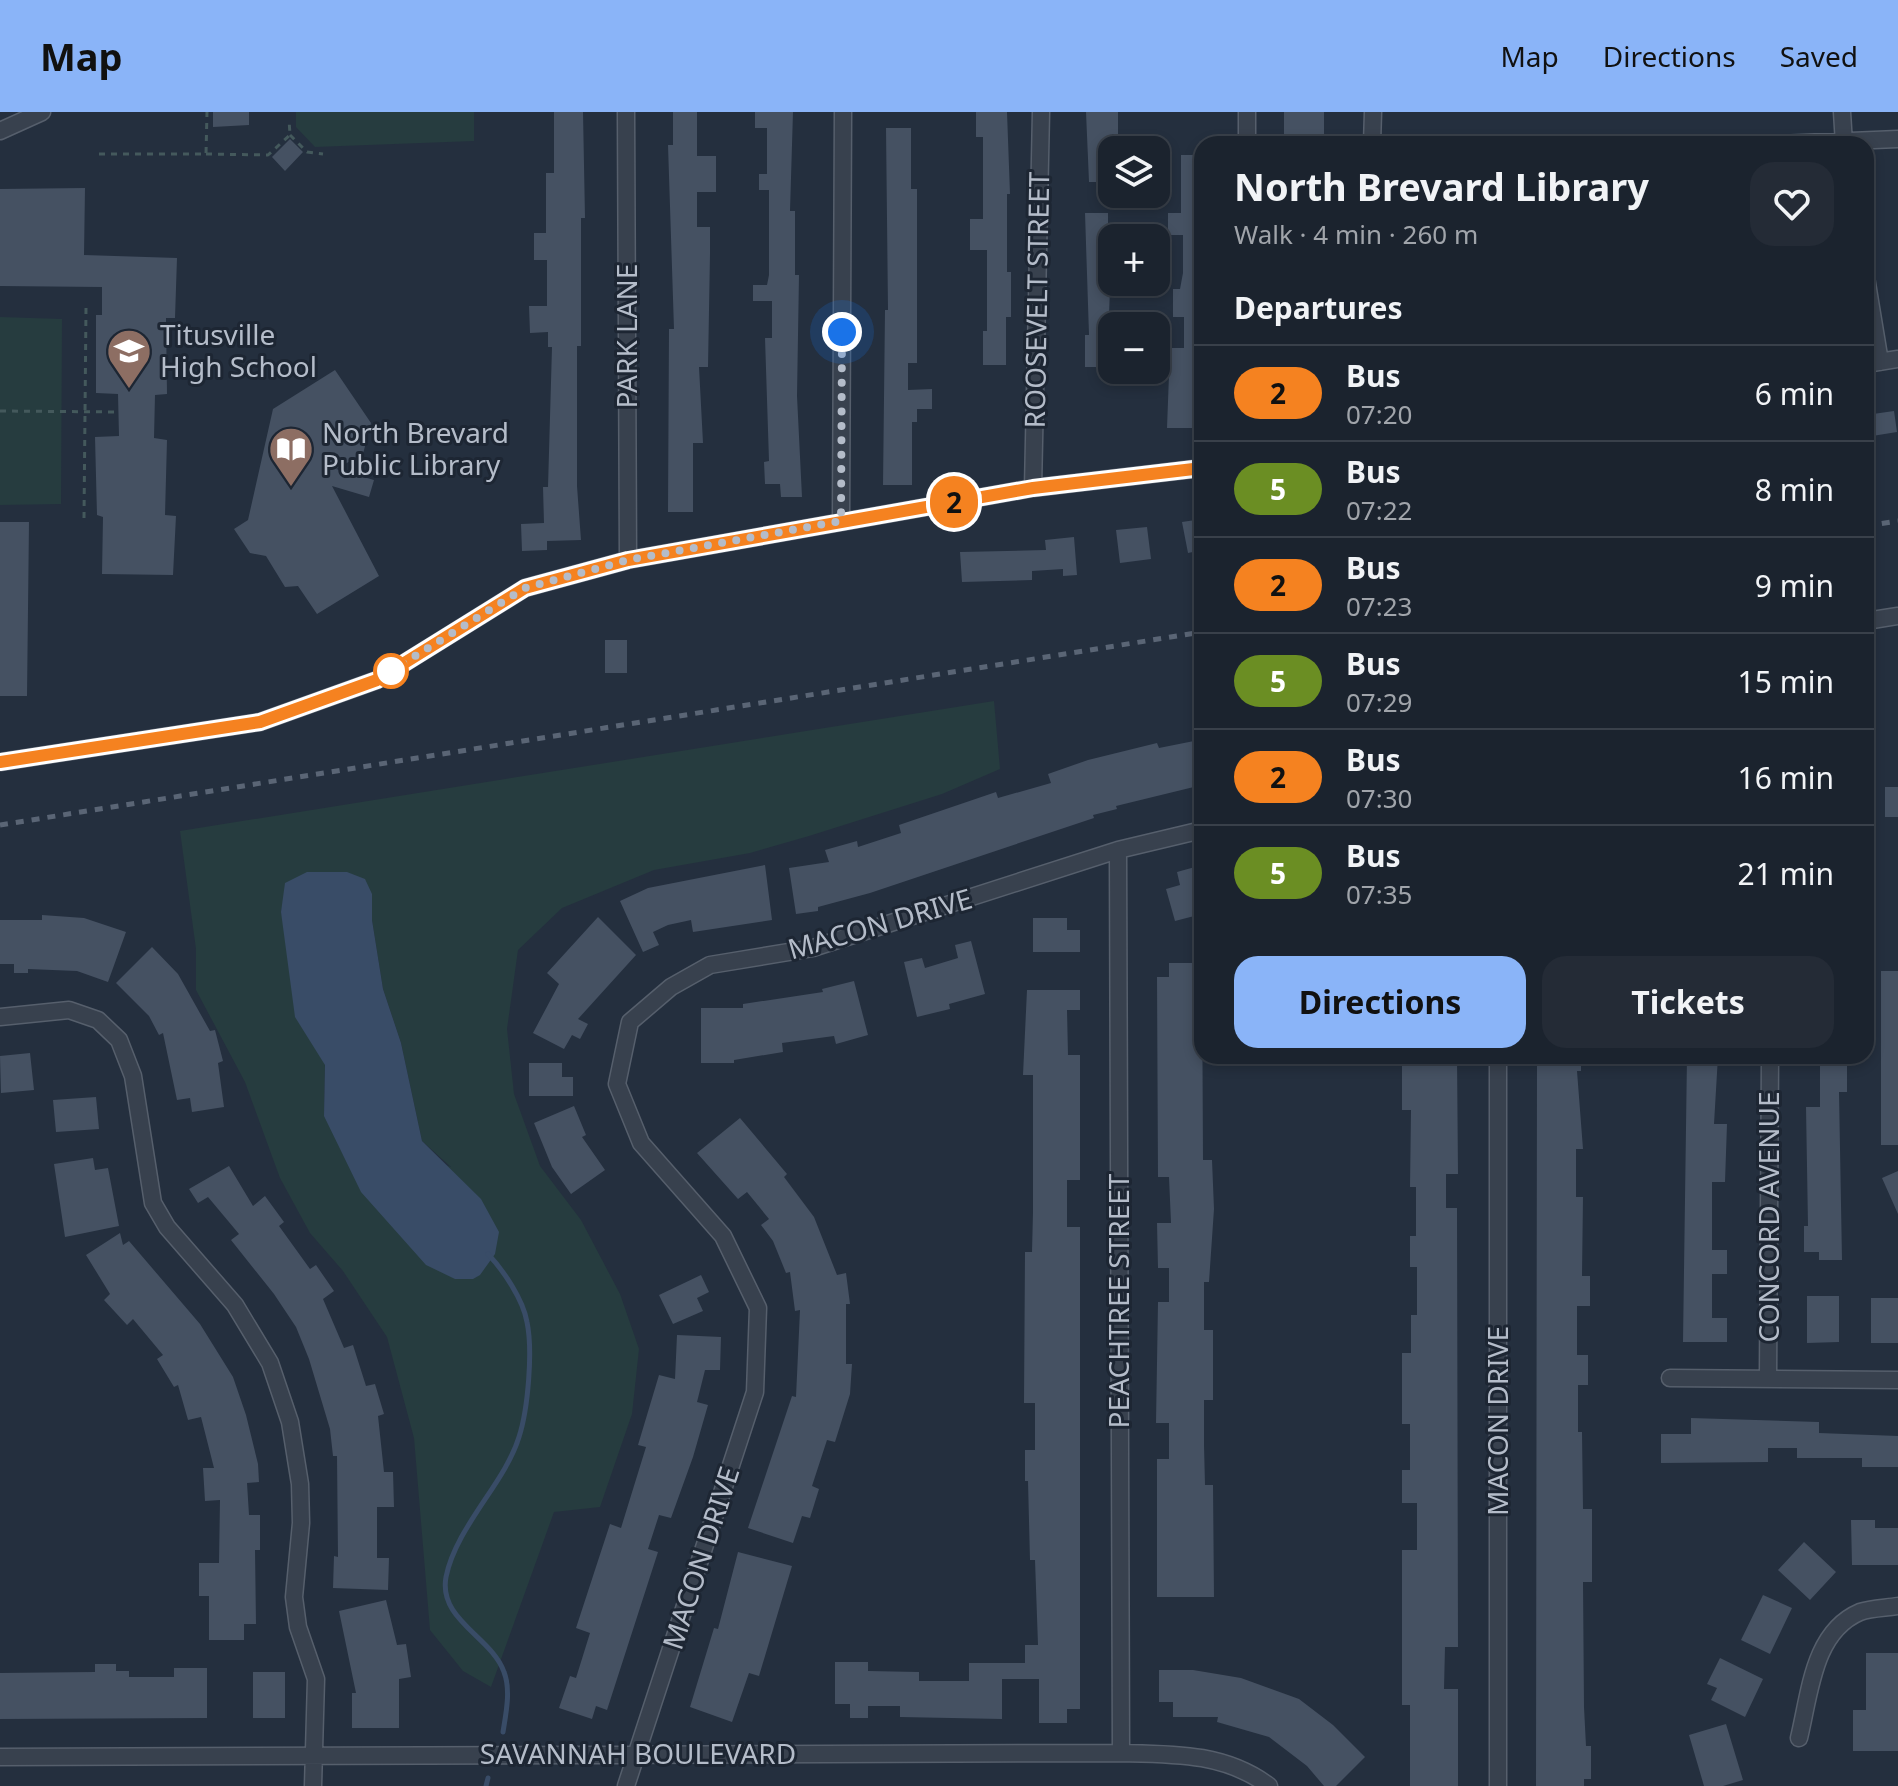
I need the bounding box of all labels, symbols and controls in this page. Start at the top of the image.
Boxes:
text: Map [40,30,123,82]
text: Map [1500,37,1559,75]
text: Directions [1603,37,1736,75]
text: Saved [1780,37,1858,75]
map controls [1098,136,1170,384]
button: layers [1098,136,1170,208]
text: North Brevard Library [1234,160,1649,212]
button: heart [1750,162,1834,246]
street label: ROOSEVELT STREET [1015,171,1057,429]
text: Walk · 4 min · 260 m [1234,216,1478,252]
button: + [1098,224,1170,296]
street label: PARK LANE [607,264,645,408]
text: Departures [1234,287,1403,328]
your location [822,312,862,352]
button: − [1098,312,1170,384]
place label: Titusville High School [160,315,317,385]
school or university icon: Titusville High School [105,327,153,390]
text: Bus [1346,355,1401,396]
text: 6 min [1755,373,1834,414]
text: 2 [1270,374,1286,412]
text: 07:20 [1346,396,1412,432]
place label: North Brevard Public Library [322,413,509,483]
library icon: North Brevard Public Library [267,425,315,488]
text: Bus [1346,451,1401,492]
text: 8 min [1755,469,1834,510]
text: 5 [1270,470,1286,508]
line badge: 2 [928,476,980,528]
text: 2 [946,483,962,521]
text: 07:22 [1346,492,1412,528]
text: Bus [1346,547,1401,588]
text: 9 min [1755,565,1834,606]
text: 2 [1270,566,1286,604]
text: 07:23 [1346,588,1412,624]
text: Bus [1346,643,1401,684]
unlabelled marker [374,654,408,688]
text: 15 min [1738,661,1834,702]
text: 5 [1270,662,1286,700]
text: 07:29 [1346,684,1412,720]
text: Bus [1346,739,1401,780]
text: 16 min [1738,757,1834,798]
text: 2 [1270,758,1286,796]
text: 07:30 [1346,780,1412,816]
text: Bus [1346,835,1401,876]
text: 21 min [1738,853,1834,894]
text: 5 [1270,854,1286,892]
text: 07:35 [1346,876,1412,912]
street label: MACON DRIVE [783,879,976,967]
button: Directions [1234,956,1526,1048]
button: Tickets [1542,956,1834,1048]
street label: CONCORD AVENUE [1749,1092,1787,1342]
street label: PEACHTREE STREET [1099,1173,1137,1428]
street label: MACON DRIVE [1478,1326,1516,1516]
street label: MACON DRIVE [653,1461,747,1654]
street label: SAVANNAH BOULEVARD [480,1734,796,1772]

